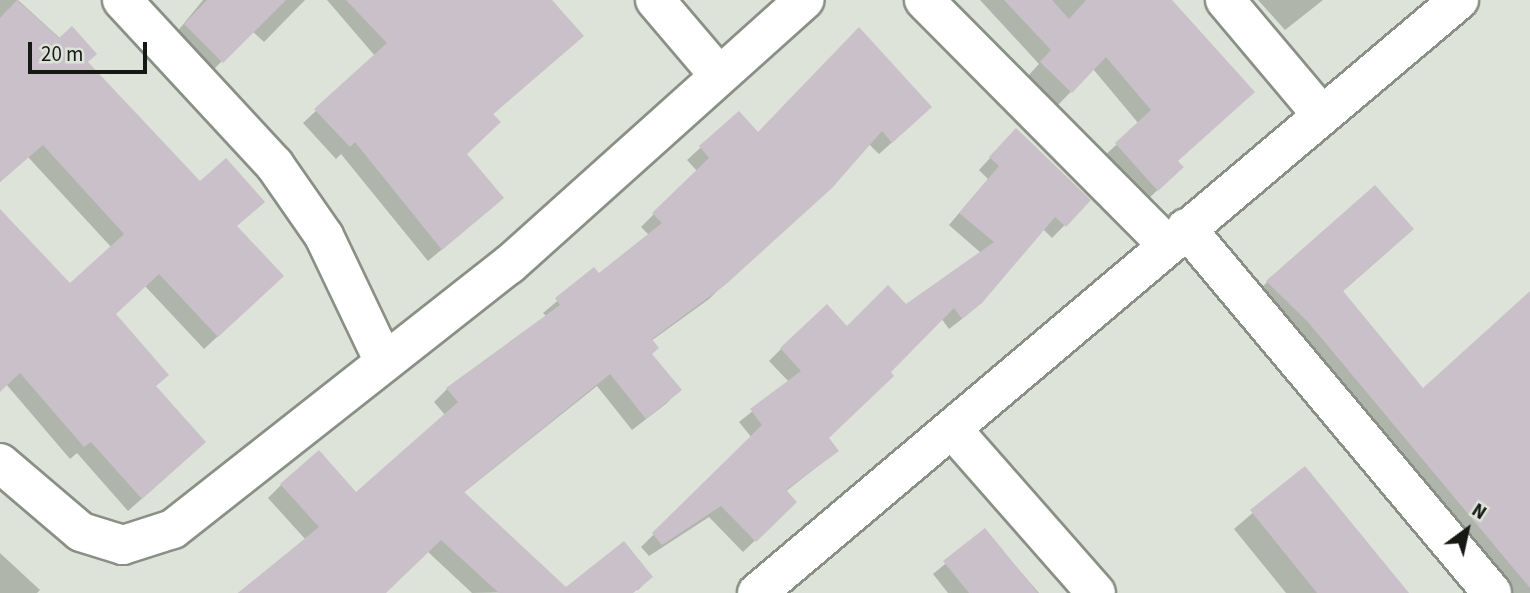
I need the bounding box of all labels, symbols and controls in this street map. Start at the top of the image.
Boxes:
scale bar [32,28,150,72]
text: 20 m [41,39,83,69]
north arrow [1432,495,1502,565]
text: N [1466,497,1491,527]

